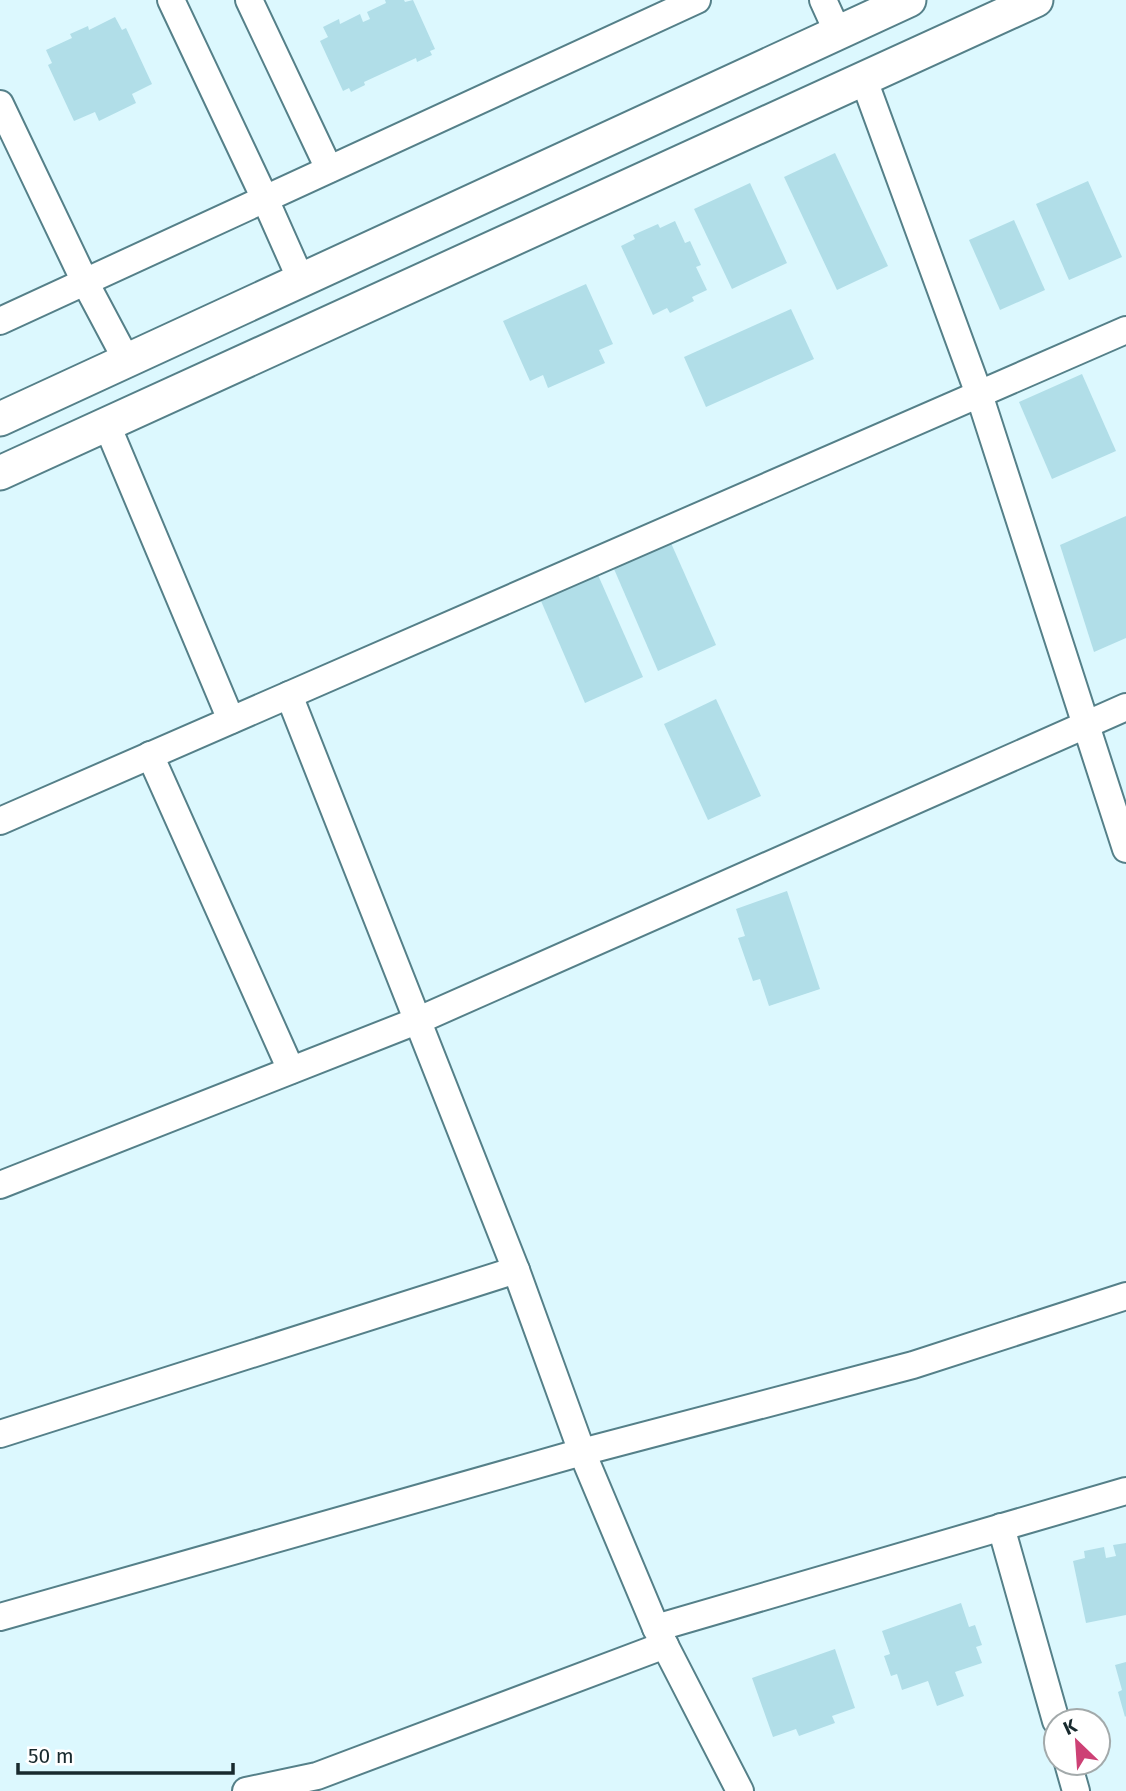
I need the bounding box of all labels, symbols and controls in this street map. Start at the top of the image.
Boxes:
north arrow [1042,1707,1112,1777]
text: K [1060,1714,1081,1740]
scale bar [18,1732,233,1776]
text: 50 m [28,1743,74,1769]

